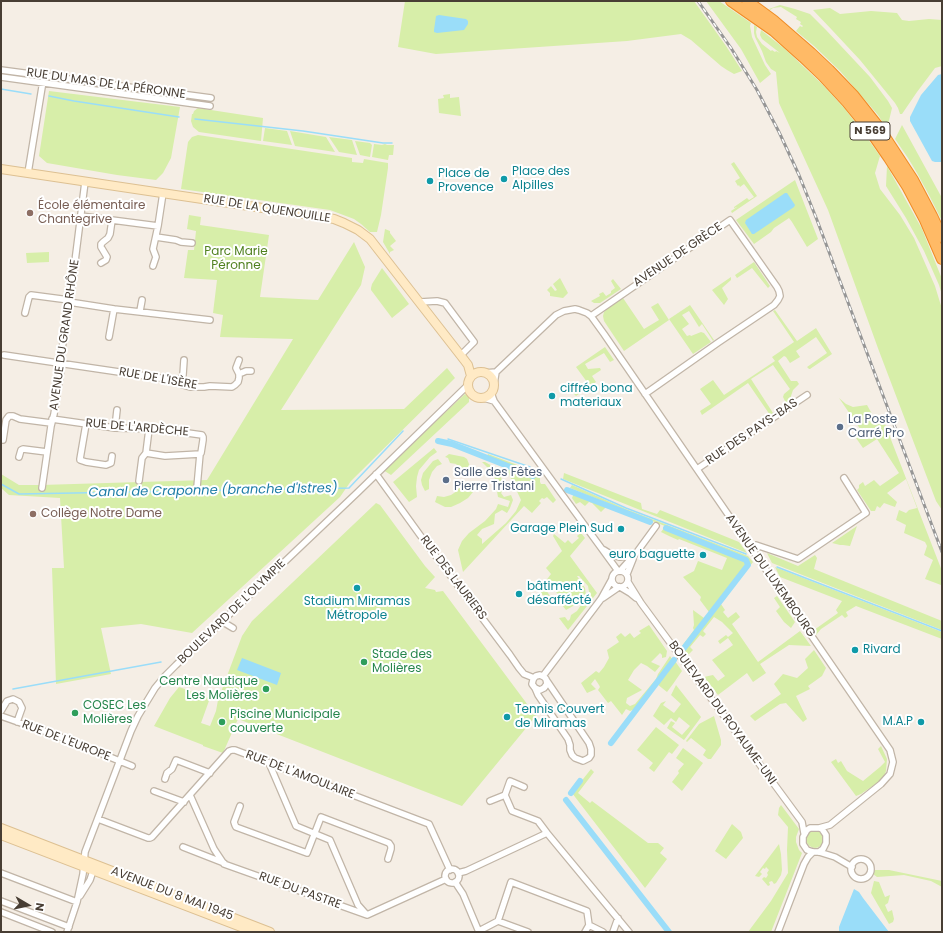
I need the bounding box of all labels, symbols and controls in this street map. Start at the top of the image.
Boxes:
street label: RUE DU MAS DE LA PÉRONNE [26,66,186,102]
road number: N 569 [850,122,890,140]
place label: Place des Alpilles [512,165,570,193]
place label: Place de Provence [438,167,494,195]
marker: Place des Alpilles [499,174,509,184]
marker: Place de Provence [425,176,435,186]
street label: RUE DE LA QUENOUILLE [203,192,331,226]
place label: École élémentaire Chantegrive [38,199,145,227]
marker: École élémentaire Chantegrive [25,208,35,218]
street label: AVENUE DE GRÈCE [631,220,725,290]
park label: Parc Marie Péronne [204,245,268,273]
street label: AVENUE DU GRAND RHÔNE [47,258,83,412]
street label: RUE DE L'ISÈRE [118,365,198,393]
place label: ciffréo bona materiaux [560,382,633,410]
marker: ciffréo bona materiaux [547,391,557,401]
street label: RUE DES PAYS-BAS [703,396,801,468]
place label: La Poste Carré Pro [848,413,904,441]
street label: RUE DE L'ARDÈCHE [85,416,189,440]
marker: La Poste Carré Pro [835,422,845,432]
place label: Salle des Fêtes Pierre Tristani [454,466,542,494]
marker: Salle des Fêtes Pierre Tristani [441,475,451,485]
water label: Canal de Craponne (branche d'Istres) [88,481,338,501]
place label: Collège Notre Dame [41,507,162,521]
marker: Collège Notre Dame [28,509,38,519]
street label: AVENUE DU LUXEMBOURG [722,512,818,640]
place label: Garage Plein Sud [510,522,613,536]
marker: Garage Plein Sud [616,524,626,534]
street label: RUE DES LAURIERS [417,533,489,623]
place label: euro baguette [609,548,695,562]
marker: euro baguette [698,550,708,560]
street label: BOULEVARD DE L'OLYMPIE [175,557,289,667]
place label: bâtiment désaffécté [527,580,591,608]
marker: Stadium Miramas Métropole [352,583,362,593]
marker: bâtiment désaffécté [514,589,524,599]
place label: Stadium Miramas Métropole [304,595,410,623]
street label: BOULEVARD DU ROYAUME-UNI [665,639,779,787]
place label: Rivard [863,643,901,657]
marker: Rivard [850,645,860,655]
place label: Stade des Molières [372,648,432,676]
marker: Stade des Molières [359,657,369,667]
place label: Centre Nautique Les Molières [159,675,258,703]
marker: Centre Nautique Les Molières [261,684,271,694]
place label: COSEC Les Molières [83,699,146,727]
place label: Tennis Couvert de Miramas [515,703,604,731]
marker: COSEC Les Molières [70,708,80,718]
place label: Piscine Municipale couverte [230,708,340,736]
marker: Tennis Couvert de Miramas [502,712,512,722]
place label: M.A.P [883,715,913,729]
street label: RUE DE L'EUROPE [20,717,112,765]
marker: Piscine Municipale couverte [217,717,227,727]
marker: M.A.P [916,717,926,727]
street label: RUE DE L'AMOULAIRE [244,748,356,802]
street label: AVENUE DU 8 MAI 1945 [109,864,235,924]
street label: RUE DU PASTRE [257,869,343,913]
north arrow [8,885,48,925]
text: N [31,902,48,912]

